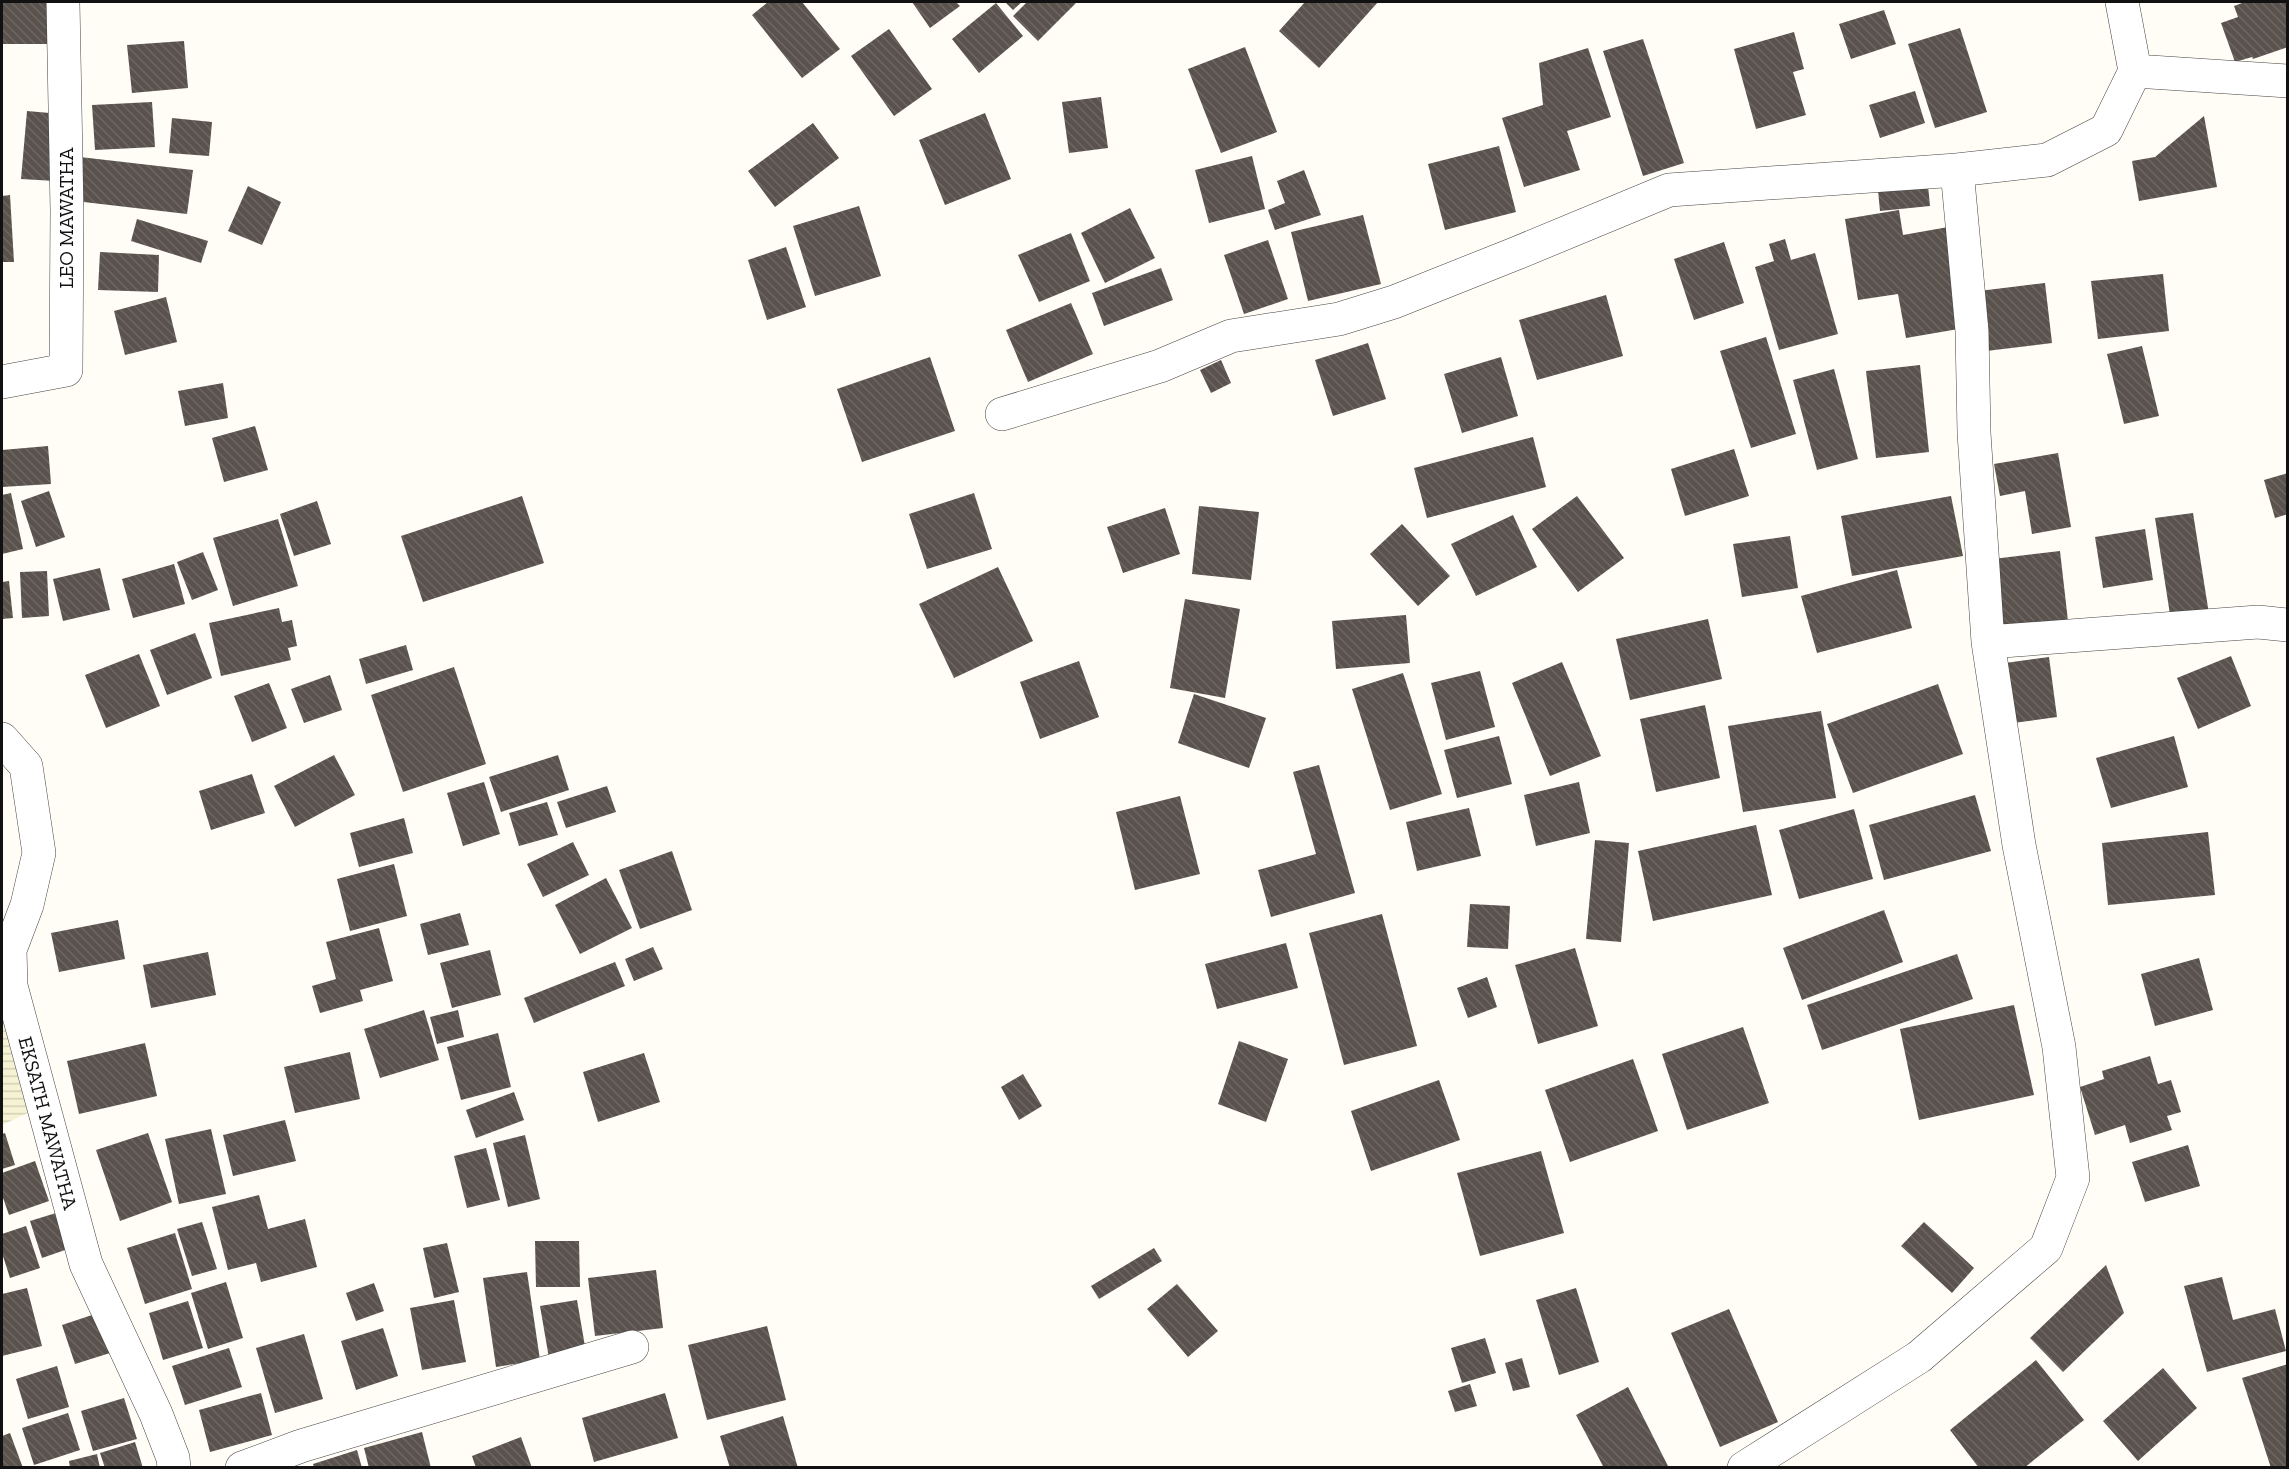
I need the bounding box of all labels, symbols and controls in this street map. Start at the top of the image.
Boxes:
street label: LEO MAWATHA [54,146,78,288]
street label: EKSATH MAWATHA [13,1034,83,1213]

